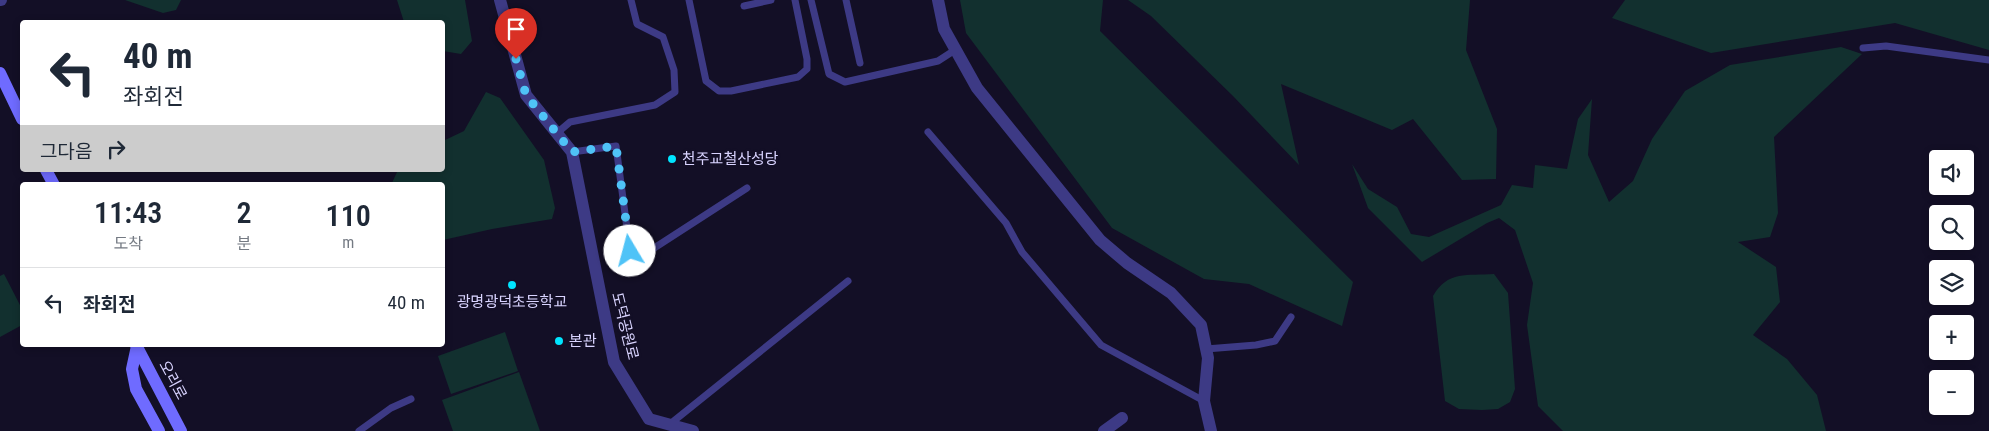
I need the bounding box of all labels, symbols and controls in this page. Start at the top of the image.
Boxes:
pin [495,8,537,59]
icon: arrive [502,15,530,43]
text: 40 m [123,36,192,77]
icon: left [40,40,105,105]
text: 좌회전 [123,84,184,109]
icon: right [102,135,130,163]
text: 그다음 [40,140,92,163]
place label: 천주교철산성당 [682,150,779,168]
map controls [1929,150,1974,415]
button: sound [1929,150,1974,195]
marker: 천주교철산성당 [666,153,678,165]
text: 11:43 [94,195,162,230]
text: 2 [236,195,252,230]
text: 110 [326,198,371,233]
button: search [1929,205,1974,250]
position arrow [603,224,655,276]
text: m [342,233,354,252]
text: 도착 [113,234,143,253]
text: 분 [237,234,251,253]
button: layers [1929,260,1974,305]
marker: 광명광덕초등학교 [506,279,518,291]
icon: left [40,289,68,317]
street label: 도덕공원로 [608,290,642,362]
text: 40 m [388,291,425,314]
text: 좌회전 [83,293,135,316]
place label: 광명광덕초등학교 [457,293,567,311]
button: + [1929,315,1974,360]
place label: 본관 [569,332,597,350]
marker: 본관 [553,335,565,347]
street label: 오리로 [155,357,191,403]
button: − [1929,370,1974,415]

